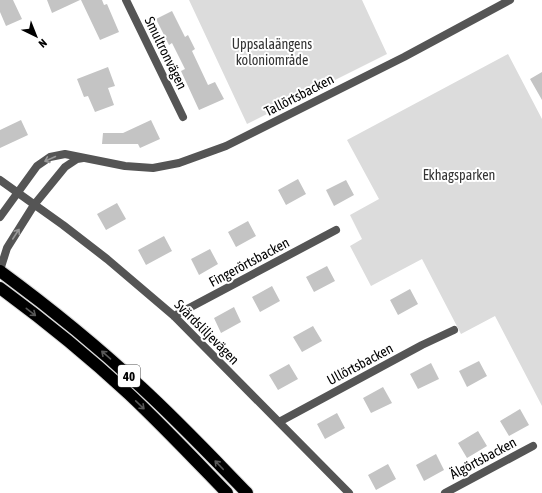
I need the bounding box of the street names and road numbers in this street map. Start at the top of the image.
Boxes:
street label: Smultronvägen [141,14,191,92]
street label: Tallörtsbacken [262,71,336,119]
street label: Fingerörtsbacken [206,234,292,290]
street label: Svärdsliljevägen [171,296,243,368]
street label: Ullörtsbacken [324,340,396,388]
road number: 40 [118,365,140,387]
street label: Älgörtsbacken [447,434,519,482]

